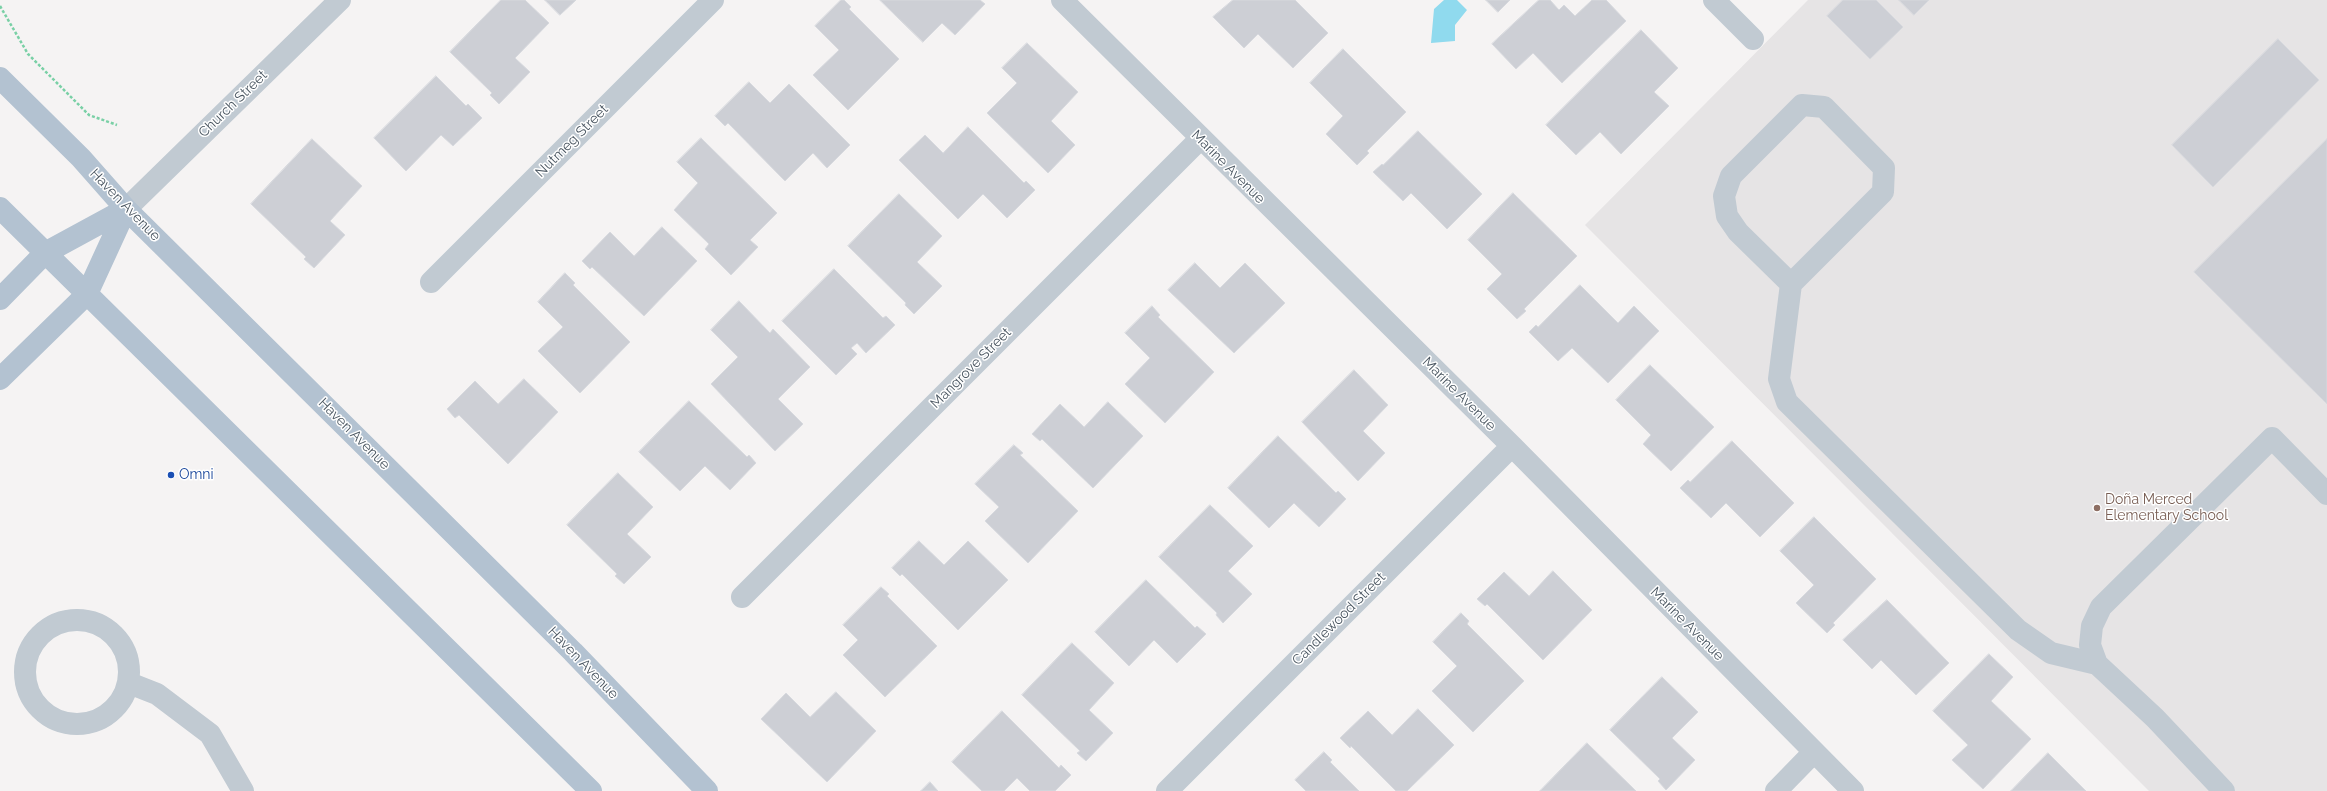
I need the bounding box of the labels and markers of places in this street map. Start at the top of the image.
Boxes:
place label: Omni [179,467,214,483]
marker: Omni [166,470,176,480]
place label: Doña Merced Elementary School [2105,492,2228,524]
marker: Doña Merced Elementary School [2092,503,2102,513]

